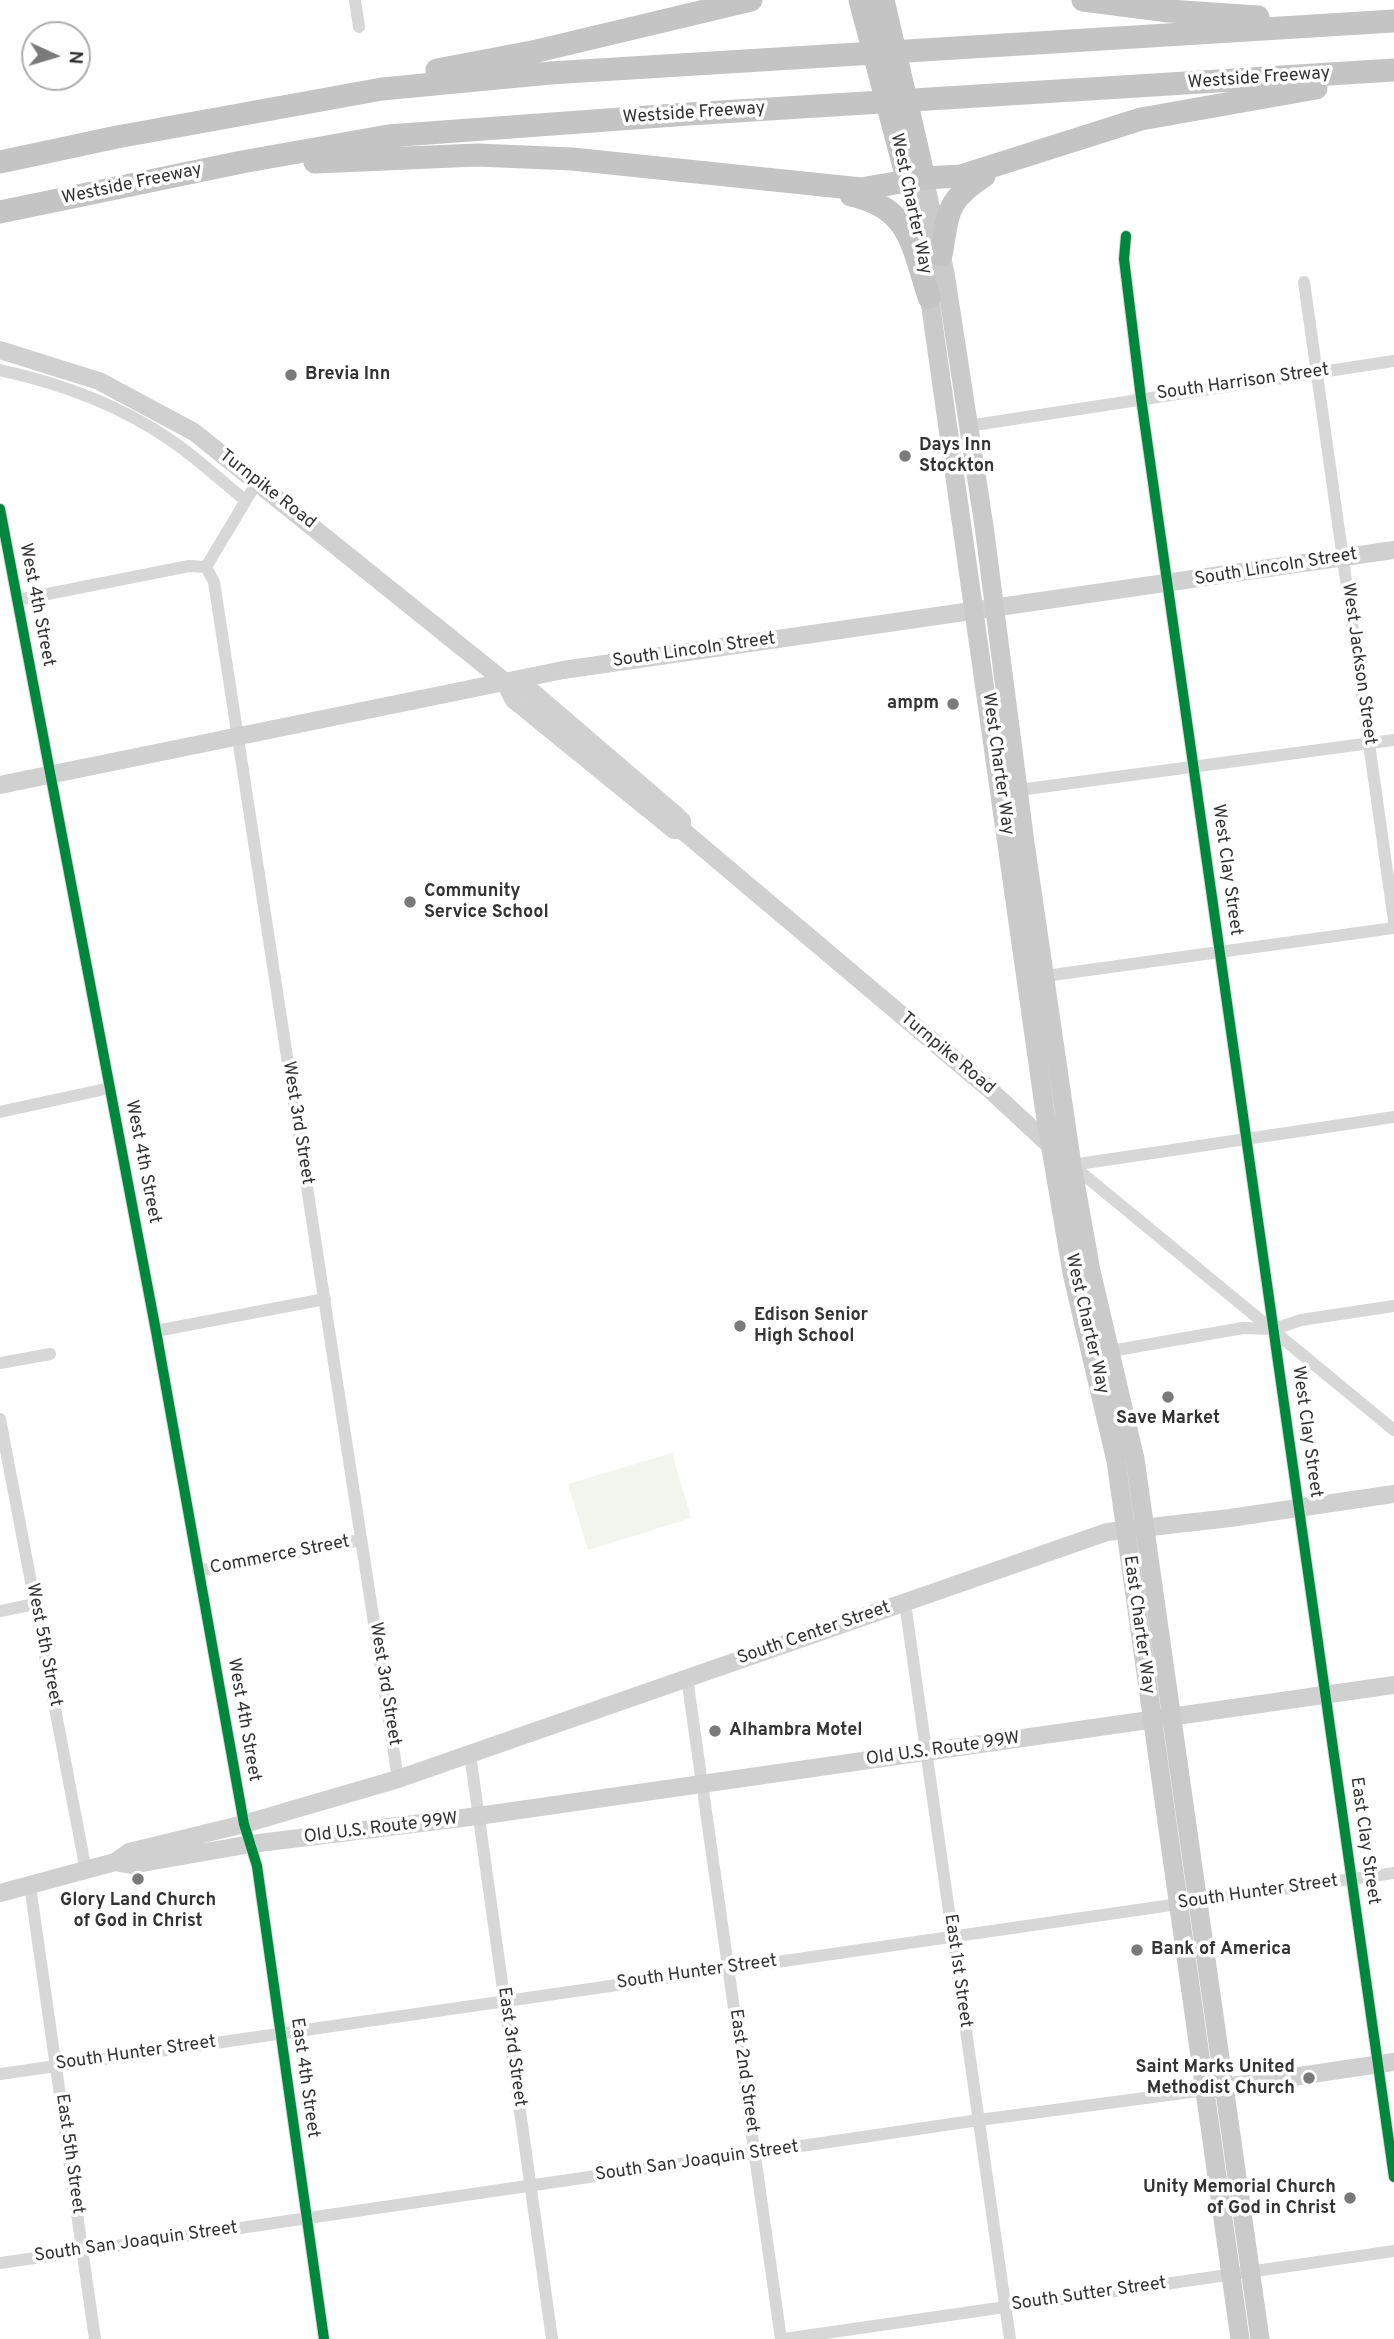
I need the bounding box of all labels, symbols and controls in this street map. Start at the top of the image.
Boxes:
north arrow [21,21,91,91]
text: N [63,50,87,65]
street label: Westside Freeway [1187,63,1331,95]
street label: Westside Freeway [622,98,766,130]
street label: West Charter Way [884,131,936,277]
street label: Westside Freeway [60,160,204,210]
street label: South Harrison Street [1155,360,1331,406]
place label: Brevia Inn [305,364,391,386]
marker: Brevia Inn [283,367,299,383]
place label: Days Inn Stockton [919,435,994,478]
street label: Turnpike Road [214,446,320,534]
marker: Days Inn Stockton [897,448,913,464]
street label: West 4th Street [13,542,59,668]
street label: South Lincoln Street [1193,544,1359,592]
street label: West Jackson Street [1336,582,1380,746]
street label: South Lincoln Street [611,629,777,673]
street label: West Charter Way [976,691,1018,837]
place label: ampm [887,693,939,715]
marker: ampm [945,696,961,712]
street label: West Clay Street [1206,803,1246,937]
place label: Community Service School [424,881,549,924]
marker: Community Service School [402,894,418,910]
street label: Turnpike Road [895,1008,999,1100]
street label: West 3rd Street [277,1060,317,1186]
street label: West 4th Street [119,1099,165,1225]
street label: West Charter Way [1059,1252,1113,1396]
place label: Edison Senior High School [754,1305,868,1348]
marker: Edison Senior High School [732,1318,748,1334]
street label: West Clay Street [1286,1365,1326,1499]
marker: Save Market [1160,1389,1176,1405]
place label: Save Market [1116,1408,1220,1430]
street label: Commerce Street [208,1532,352,1580]
street label: East Charter Way [1118,1554,1158,1696]
street label: West 5th Street [20,1582,66,1708]
street label: South Center Street [735,1598,893,1670]
street label: West 3rd Street [364,1621,404,1747]
street label: West 4th Street [222,1657,264,1783]
place label: Alhambra Motel [729,1720,863,1742]
marker: Alhambra Motel [707,1723,723,1739]
street label: Old U.S. Route 99W [865,1729,1021,1771]
street label: East Clay Street [1344,1776,1384,1906]
street label: Old U.S. Route 99W [303,1809,459,1849]
marker: Glory Land Church of God in Christ [130,1871,146,1887]
street label: South Hunter Street [1177,1871,1339,1915]
place label: Glory Land Church of God in Christ [60,1890,216,1932]
street label: East 1st Street [938,1913,976,2029]
place label: Bank of America [1151,1939,1291,1961]
marker: Bank of America [1129,1942,1145,1958]
street label: South Hunter Street [616,1951,778,1995]
street label: East 3rd Street [492,1986,530,2108]
street label: East 2nd Street [724,2008,762,2134]
street label: East 4th Street [285,2017,323,2139]
street label: South Hunter Street [55,2032,217,2076]
place label: Saint Marks United Methodist Church [1135,2057,1295,2100]
marker: Saint Marks United Methodist Church [1301,2070,1317,2086]
street label: East 5th Street [50,2093,88,2215]
street label: South San Joaquin Street [594,2137,800,2187]
place label: Unity Memorial Church of God in Christ [1143,2177,1336,2220]
marker: Unity Memorial Church of God in Christ [1342,2190,1358,2206]
street label: South San Joaquin Street [33,2218,239,2268]
street label: South Sutter Street [1010,2273,1168,2317]

